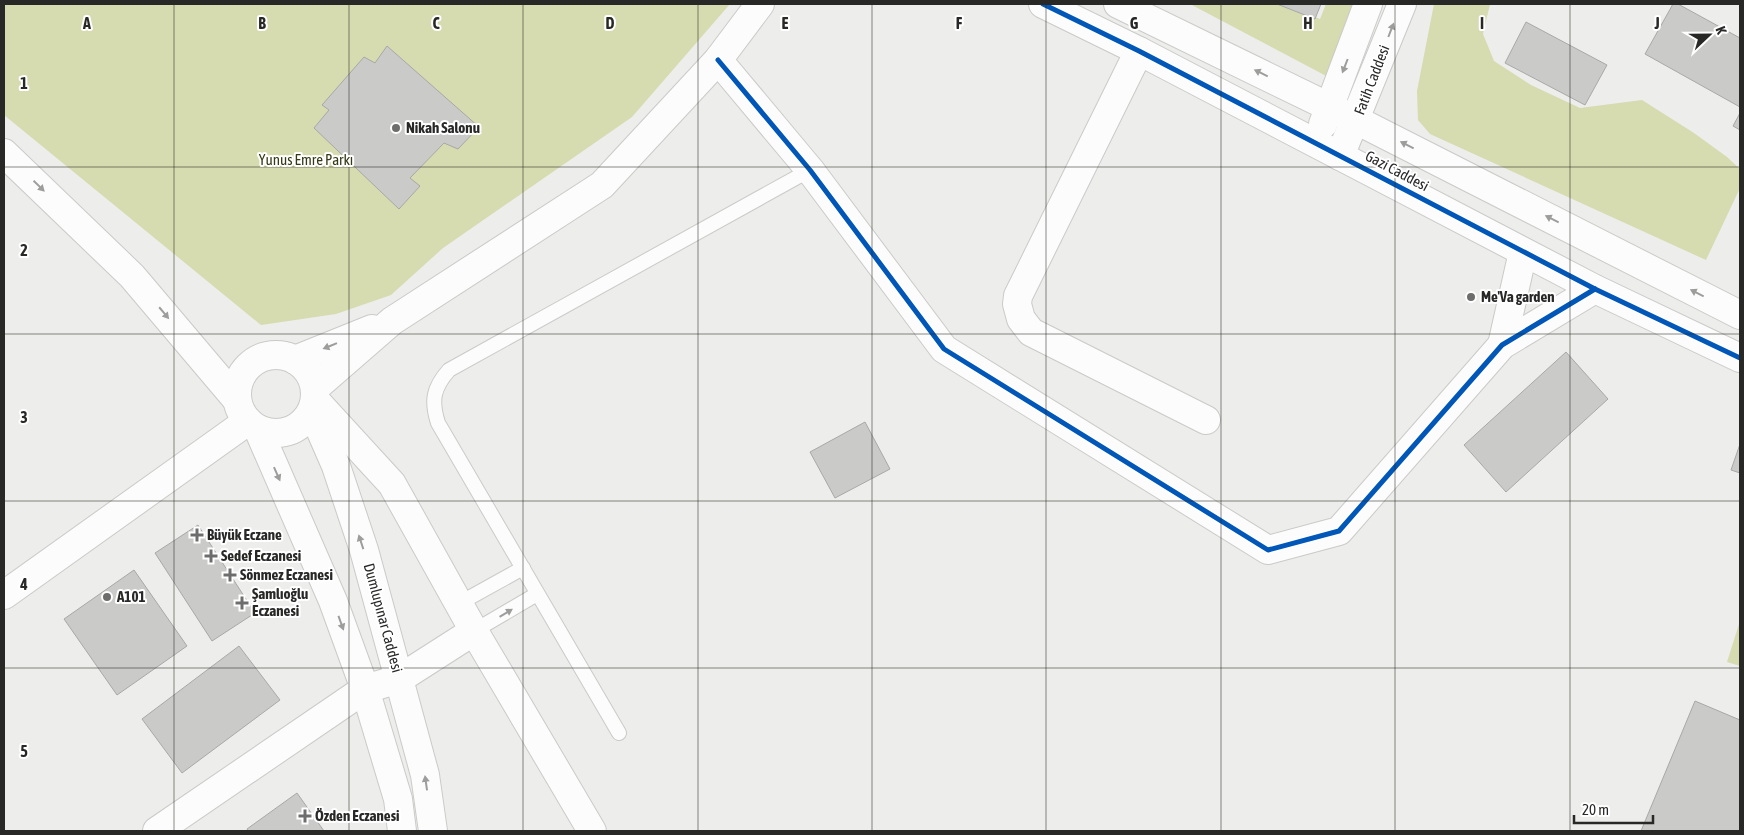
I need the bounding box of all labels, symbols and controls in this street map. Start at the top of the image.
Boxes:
north arrow [1684,10,1734,60]
text: A [82,14,91,32]
text: B [258,14,266,32]
text: C [432,14,440,32]
text: D [606,14,615,32]
text: E [782,14,789,32]
text: F [956,14,963,32]
text: G [1130,14,1139,32]
text: H [1303,14,1313,32]
text: I [1480,14,1484,32]
text: J [1653,14,1660,32]
one-way arrow [1388,23,1396,37]
text: K [1712,24,1730,36]
street label: Fatih Caddesi [1350,43,1393,117]
one-way arrow [1341,59,1349,74]
one-way arrow [1254,69,1268,77]
text: 1 [20,74,28,92]
place label: Nikah Salonu [406,119,480,136]
marker: Nikah Salonu [390,122,402,134]
one-way arrow [1400,141,1414,149]
street label: Gazi Caddesi [1363,147,1432,194]
park label: Yunus Emre Parkı [259,151,353,168]
one-way arrow [33,180,45,192]
one-way arrow [1545,215,1559,223]
text: 2 [20,241,28,259]
place label: Me'Va garden [1481,288,1555,305]
one-way arrow [1690,289,1704,297]
marker: Me'Va garden [1465,291,1477,303]
one-way arrow [158,307,170,319]
one-way arrow [322,342,337,350]
text: 3 [20,408,28,426]
one-way arrow [274,467,282,481]
place label: Büyük Eczane [207,526,282,543]
marker: Büyük Eczane [191,529,203,541]
one-way arrow [357,534,364,549]
place label: Sedef Eczanesi [221,547,301,564]
marker: Sedef Eczanesi [205,550,217,562]
street label: Dumlupınar Caddesi [361,561,406,674]
place label: Sönmez Eczanesi [240,566,333,583]
marker: Sönmez Eczanesi [224,569,236,581]
text: 4 [19,575,28,593]
place label: Şamlıoğlu Eczanesi [252,585,308,619]
place label: A101 [116,588,146,605]
marker: A101 [101,591,113,603]
marker: Şamlıoğlu Eczanesi [236,597,248,609]
one-way arrow [499,608,512,617]
one-way arrow [337,616,345,631]
text: 5 [20,742,28,760]
one-way arrow [422,775,430,791]
scale bar [1574,792,1653,824]
text: 20 m [1582,801,1609,818]
place label: Özden Eczanesi [315,807,399,824]
marker: Özden Eczanesi [299,810,311,822]

